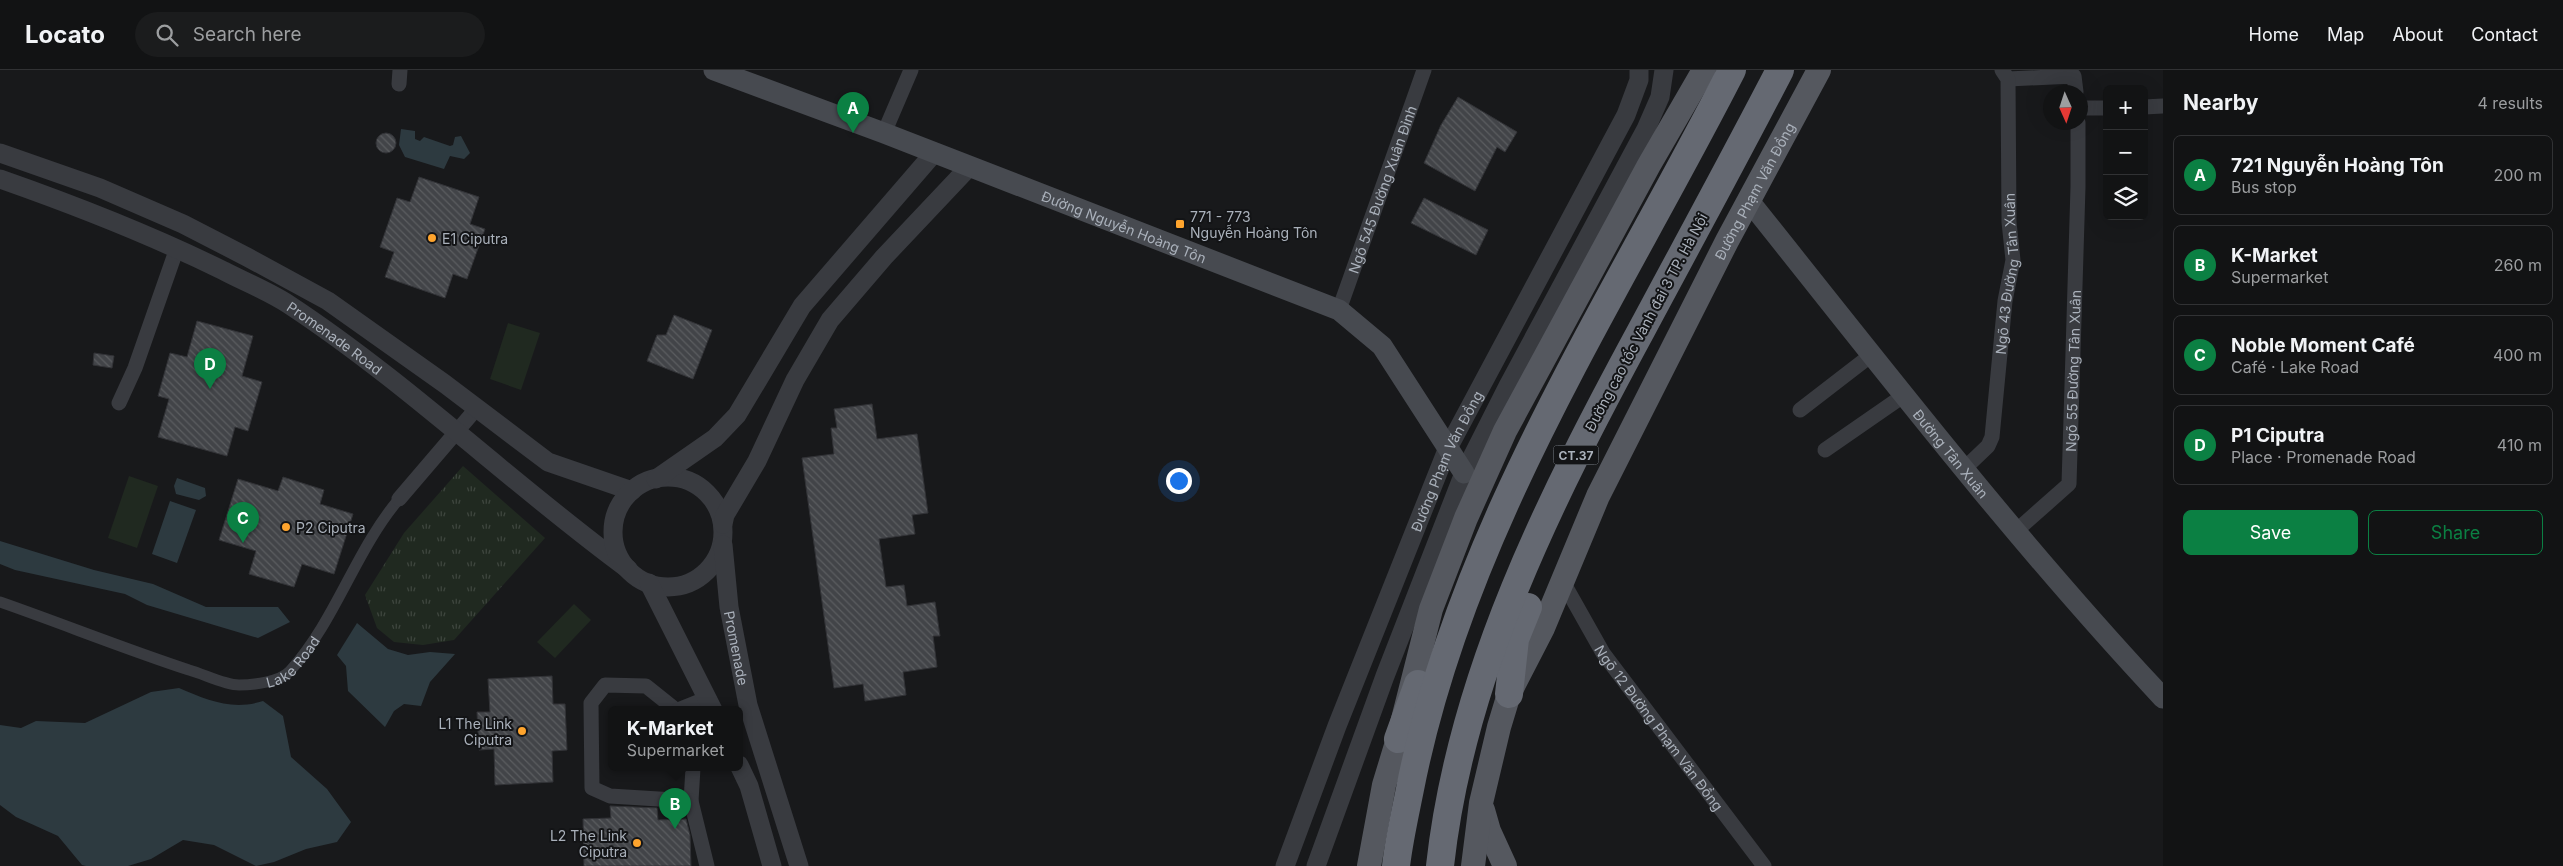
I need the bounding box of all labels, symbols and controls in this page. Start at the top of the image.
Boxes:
search box [135,12,485,57]
text: Locato [25,20,105,49]
icon: search [153,21,181,49]
text: Search here [193,23,301,46]
text: Home [2249,24,2299,45]
text: Map [2327,24,2364,45]
text: About [2392,24,2443,45]
text: Contact [2471,24,2538,45]
north arrow [2043,85,2088,130]
map controls [2103,85,2148,220]
button: + [2103,85,2148,130]
text: Nearby [2183,90,2258,115]
pin: A [837,92,869,133]
text: 4 results [2478,93,2543,113]
street label: Ngõ 545 Đường Xuân Đỉnh [1344,103,1419,276]
street label: Đường Phạm Văn Đồng [1711,119,1798,262]
button: − [2103,130,2148,175]
text: 721 Nguyễn Hoàng Tôn [2231,154,2444,177]
text: A [2194,165,2206,185]
text: 200 m [2494,165,2542,185]
button: layers [2103,175,2148,220]
text: Bus stop [2231,177,2297,197]
street label: Đường Nguyễn Hoàng Tôn [1039,187,1209,266]
street label: Ngõ 43 Đường Tân Xuân [1991,193,2022,355]
place label: 771 - 773 Nguyễn Hoàng Tôn [1190,208,1318,241]
street label: Đường cao tốc Vành đai 3 TP. Hà Nội [1581,210,1711,434]
marker: 771 - 773 Nguyễn Hoàng Tôn [1174,218,1186,230]
place label: E1 Ciputra [442,230,508,247]
marker: E1 Ciputra [426,232,438,244]
text: K-Market [2231,244,2318,267]
text: B [2195,255,2205,275]
text: 260 m [2494,255,2542,275]
text: Supermarket [2231,267,2328,287]
street label: Ngõ 55 Đường Tân Xuân [2061,290,2083,452]
street label: Promenade Road [284,297,386,378]
text: Noble Moment Café [2231,334,2415,357]
text: C [2194,345,2206,365]
text: 400 m [2493,345,2542,365]
pin: D [194,348,226,389]
text: Café · Lake Road [2231,357,2359,377]
street label: Đường Phạm Văn Đồng [1407,388,1486,534]
street label: Đường Tân Xuân [1910,406,1992,501]
text: P1 Ciputra [2231,424,2324,447]
text: D [2194,435,2206,455]
text: 410 m [2497,435,2542,455]
road number: CT.37 [1554,446,1598,464]
text: Place · Promenade Road [2231,447,2416,467]
your location [1166,468,1192,494]
pin: C [227,502,259,543]
button: Save [2183,510,2358,555]
button: Share [2368,510,2543,555]
place label: P2 Ciputra [296,519,366,536]
marker: P2 Ciputra [280,521,292,533]
street label: Promenade [721,609,752,687]
street label: Lake Road [264,633,323,690]
street label: Ngõ 12 Đường Phạm Văn Đồng [1592,642,1727,814]
popup [608,706,743,771]
place label: L1 The Link Ciputra [438,715,512,748]
text: K-Market [627,717,714,740]
marker: L1 The Link Ciputra [516,725,528,737]
text: Supermarket [627,740,724,760]
pin: B [659,788,691,829]
place label: L2 The Link Ciputra [550,827,627,860]
marker: L2 The Link Ciputra [631,837,643,849]

